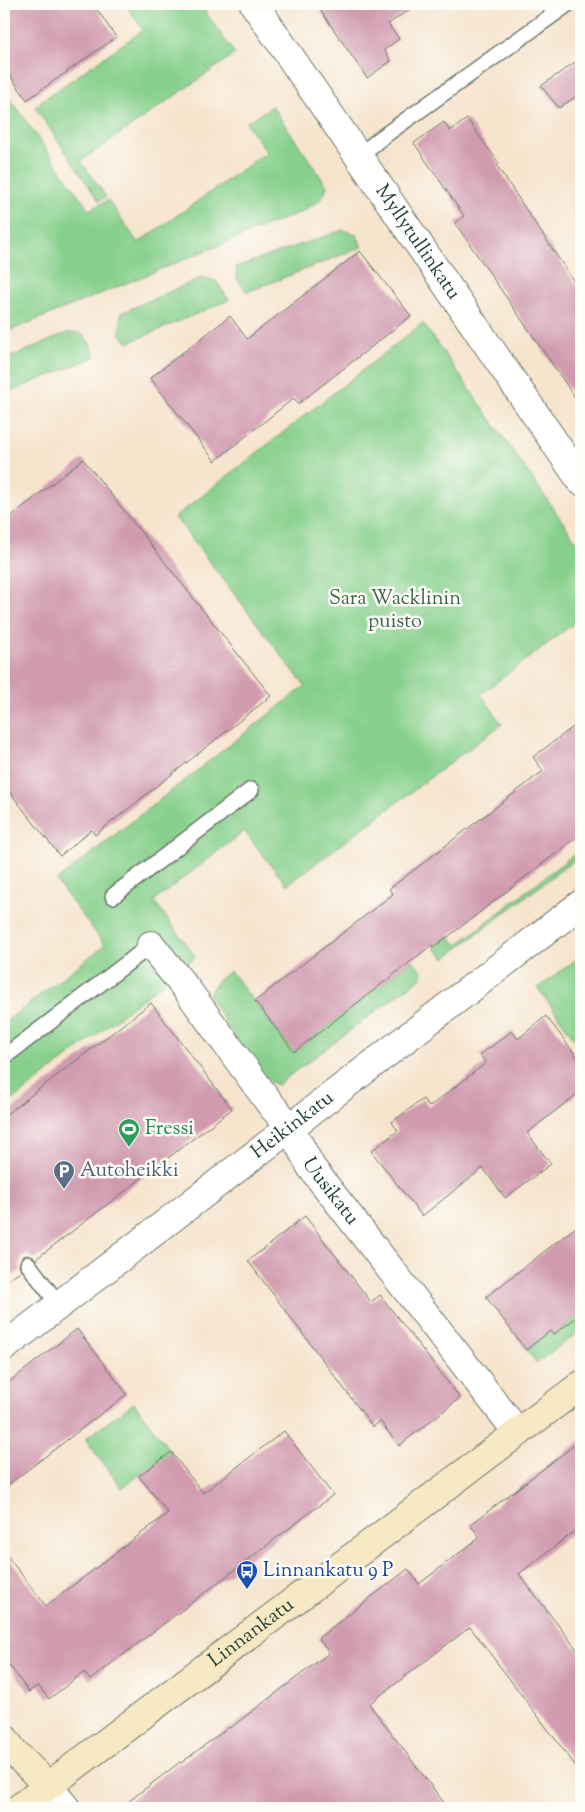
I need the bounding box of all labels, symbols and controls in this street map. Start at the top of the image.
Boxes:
street label: Myllytullinkatu [367,179,468,306]
park label: Sara Wacklinin puisto [329,585,461,637]
street label: Heikinkatu [245,1084,341,1167]
place label: Fressi [145,1115,194,1144]
sports icon: Fressi [117,1117,141,1148]
street label: Uusikatu [294,1152,366,1232]
place label: Autoheikki [80,1157,179,1186]
parking icon: Autoheikki [52,1159,76,1190]
place label: Linnankatu 9 P [263,1557,393,1586]
bus stop icon: Linnankatu 9 P [235,1559,259,1590]
street label: Linnankatu [203,1591,301,1675]

